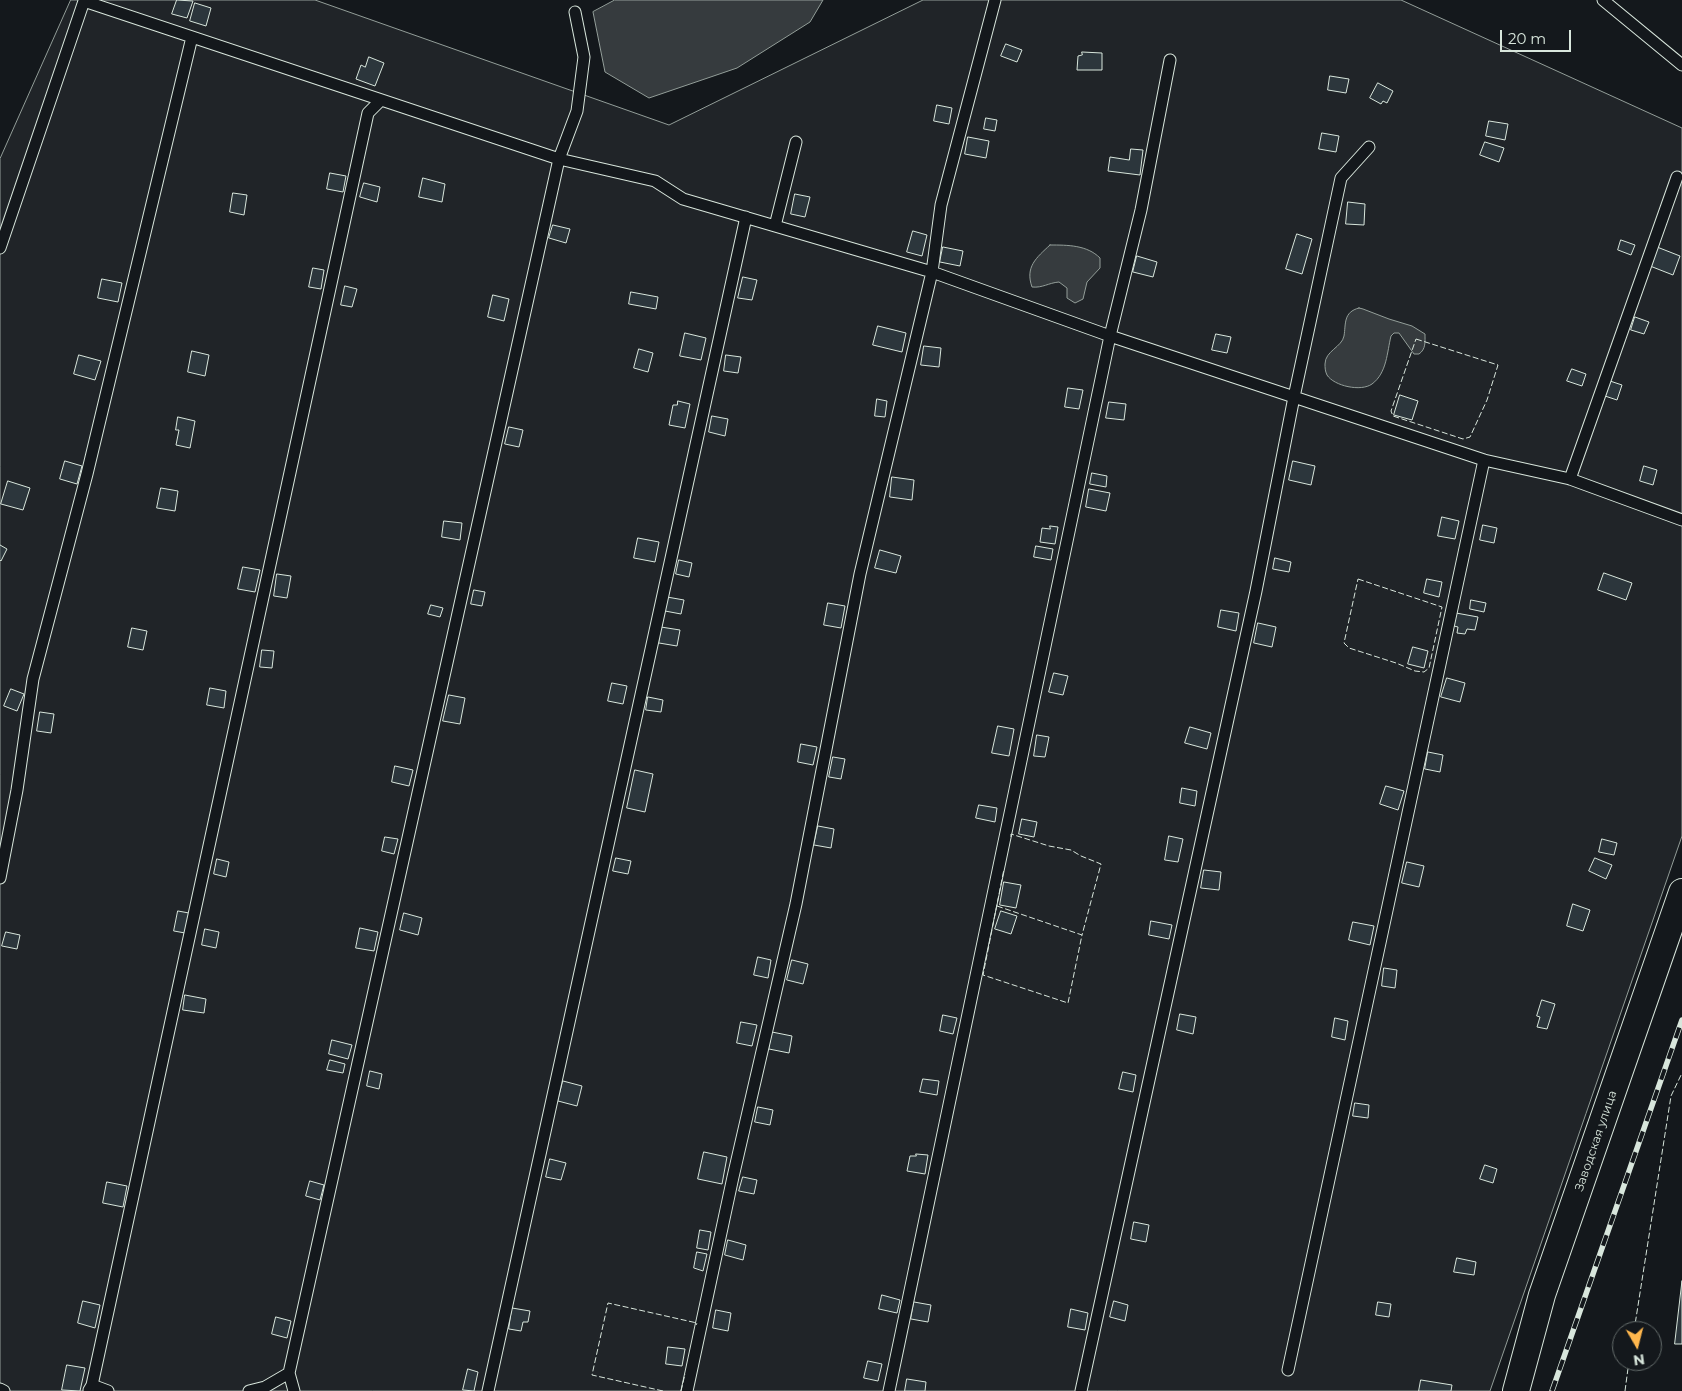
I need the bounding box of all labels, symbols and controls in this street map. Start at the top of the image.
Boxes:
scale bar [1502,20,1573,52]
text: 20 m [1508,29,1546,48]
street label: Заводская улица [1572,1089,1620,1193]
north arrow [1612,1321,1662,1371]
text: N [1632,1350,1646,1370]

